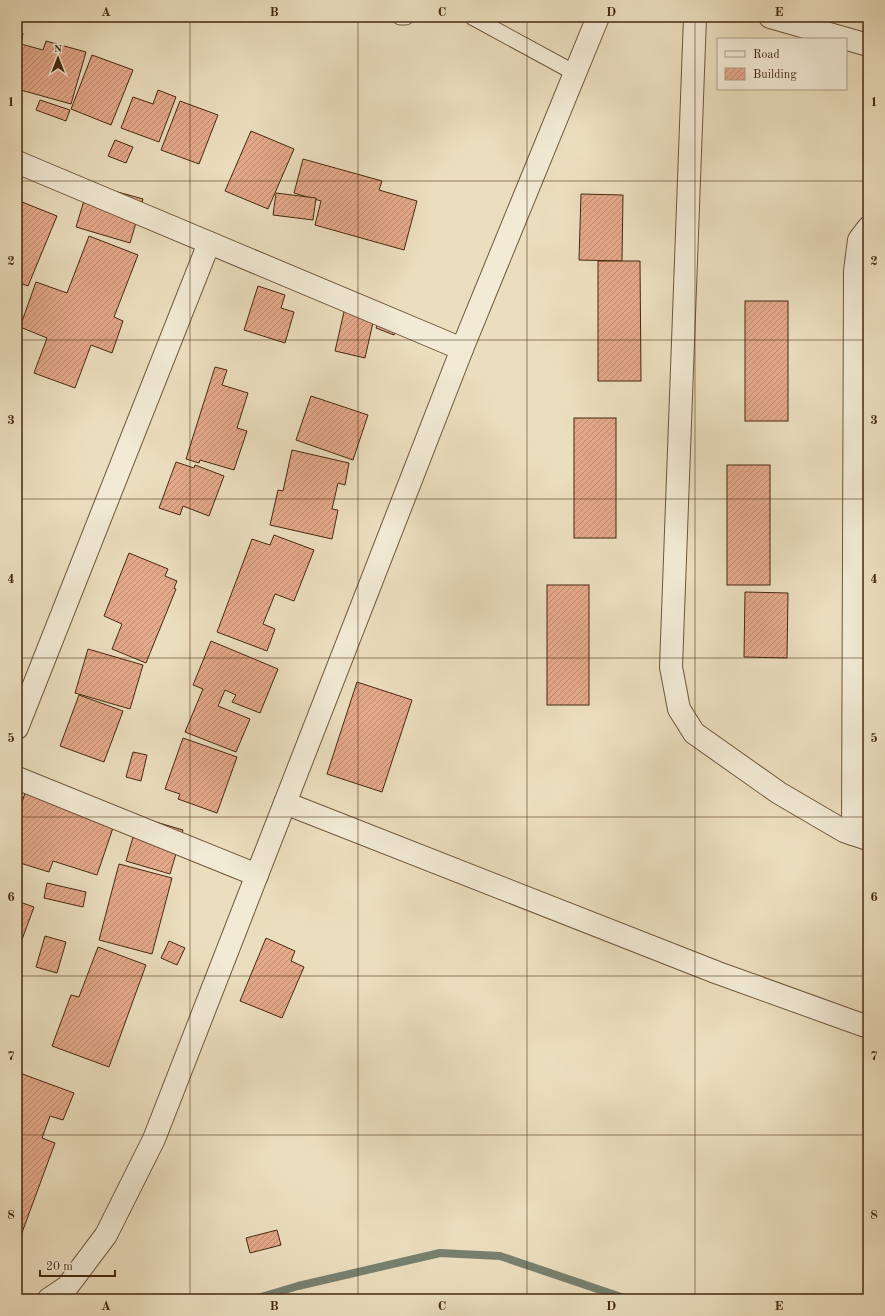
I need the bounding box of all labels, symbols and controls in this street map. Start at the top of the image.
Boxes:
text: A [101,6,111,19]
text: B [269,6,279,19]
text: C [438,6,446,19]
text: D [606,6,616,19]
text: E [775,6,784,19]
north arrow [38,38,78,78]
legend [717,38,847,90]
text: N [54,44,63,55]
text: Road [753,49,780,61]
text: Building [753,69,797,81]
text: 1 [7,96,15,109]
text: 1 [870,96,878,109]
text: 2 [7,255,15,268]
text: 2 [870,255,878,268]
text: 3 [7,414,15,427]
text: 3 [870,414,878,427]
text: 4 [7,573,15,586]
text: 4 [870,573,878,586]
text: 5 [7,732,15,745]
text: 5 [870,732,878,745]
text: 6 [7,891,15,904]
text: 6 [870,891,878,904]
text: 7 [7,1050,15,1063]
text: 7 [870,1050,878,1063]
text: 8 [7,1209,15,1222]
text: 8 [870,1209,878,1222]
scale bar [40,1252,115,1278]
text: 20 m [46,1261,73,1273]
text: A [101,1300,111,1313]
text: B [269,1300,279,1313]
text: C [438,1300,446,1313]
text: D [606,1300,616,1313]
text: E [775,1300,784,1313]

